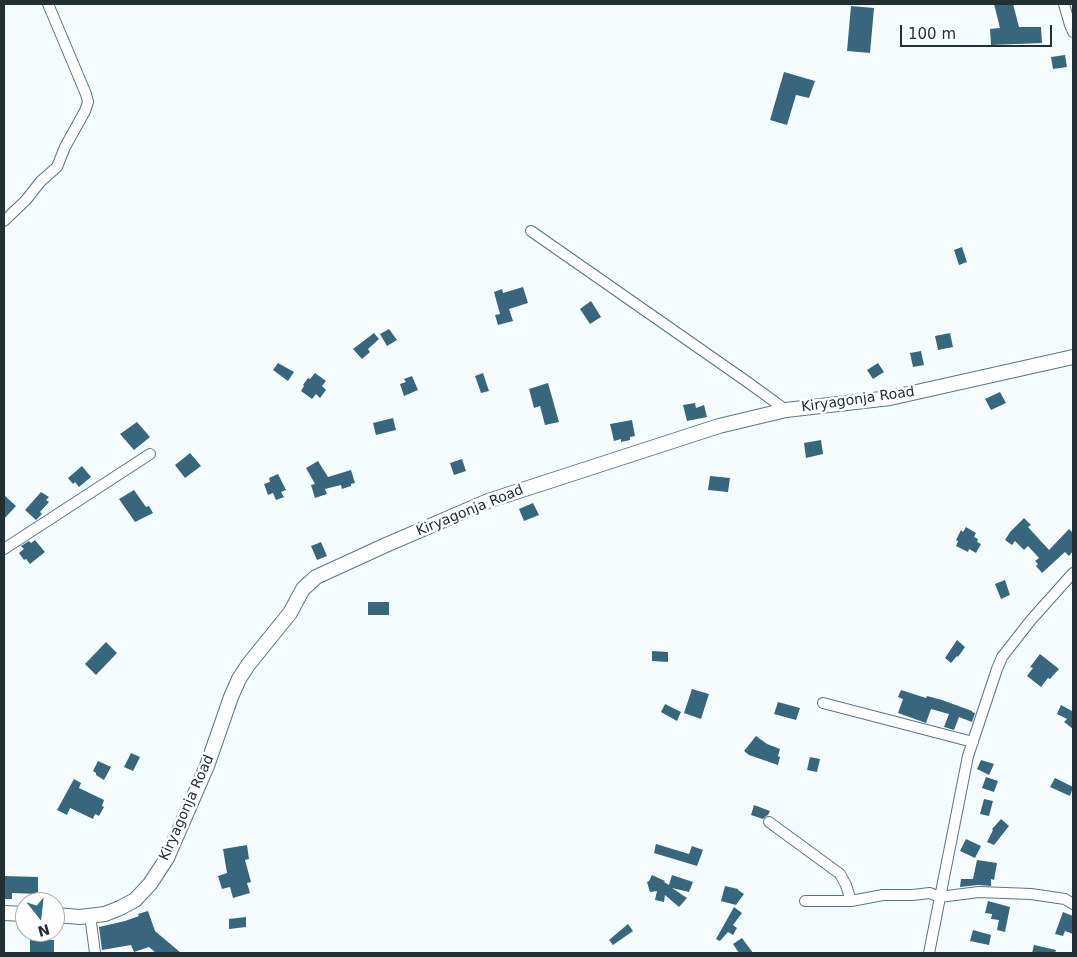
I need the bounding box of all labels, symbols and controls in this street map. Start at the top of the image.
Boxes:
scale bar [902,15,1054,47]
text: 100 m [908,25,956,43]
street label: Kiryagonja Road [800,384,916,416]
street label: Kiryagonja Road [414,482,526,540]
street label: Kiryagonja Road [156,752,218,864]
north arrow [15,892,65,942]
text: N [36,921,52,940]

